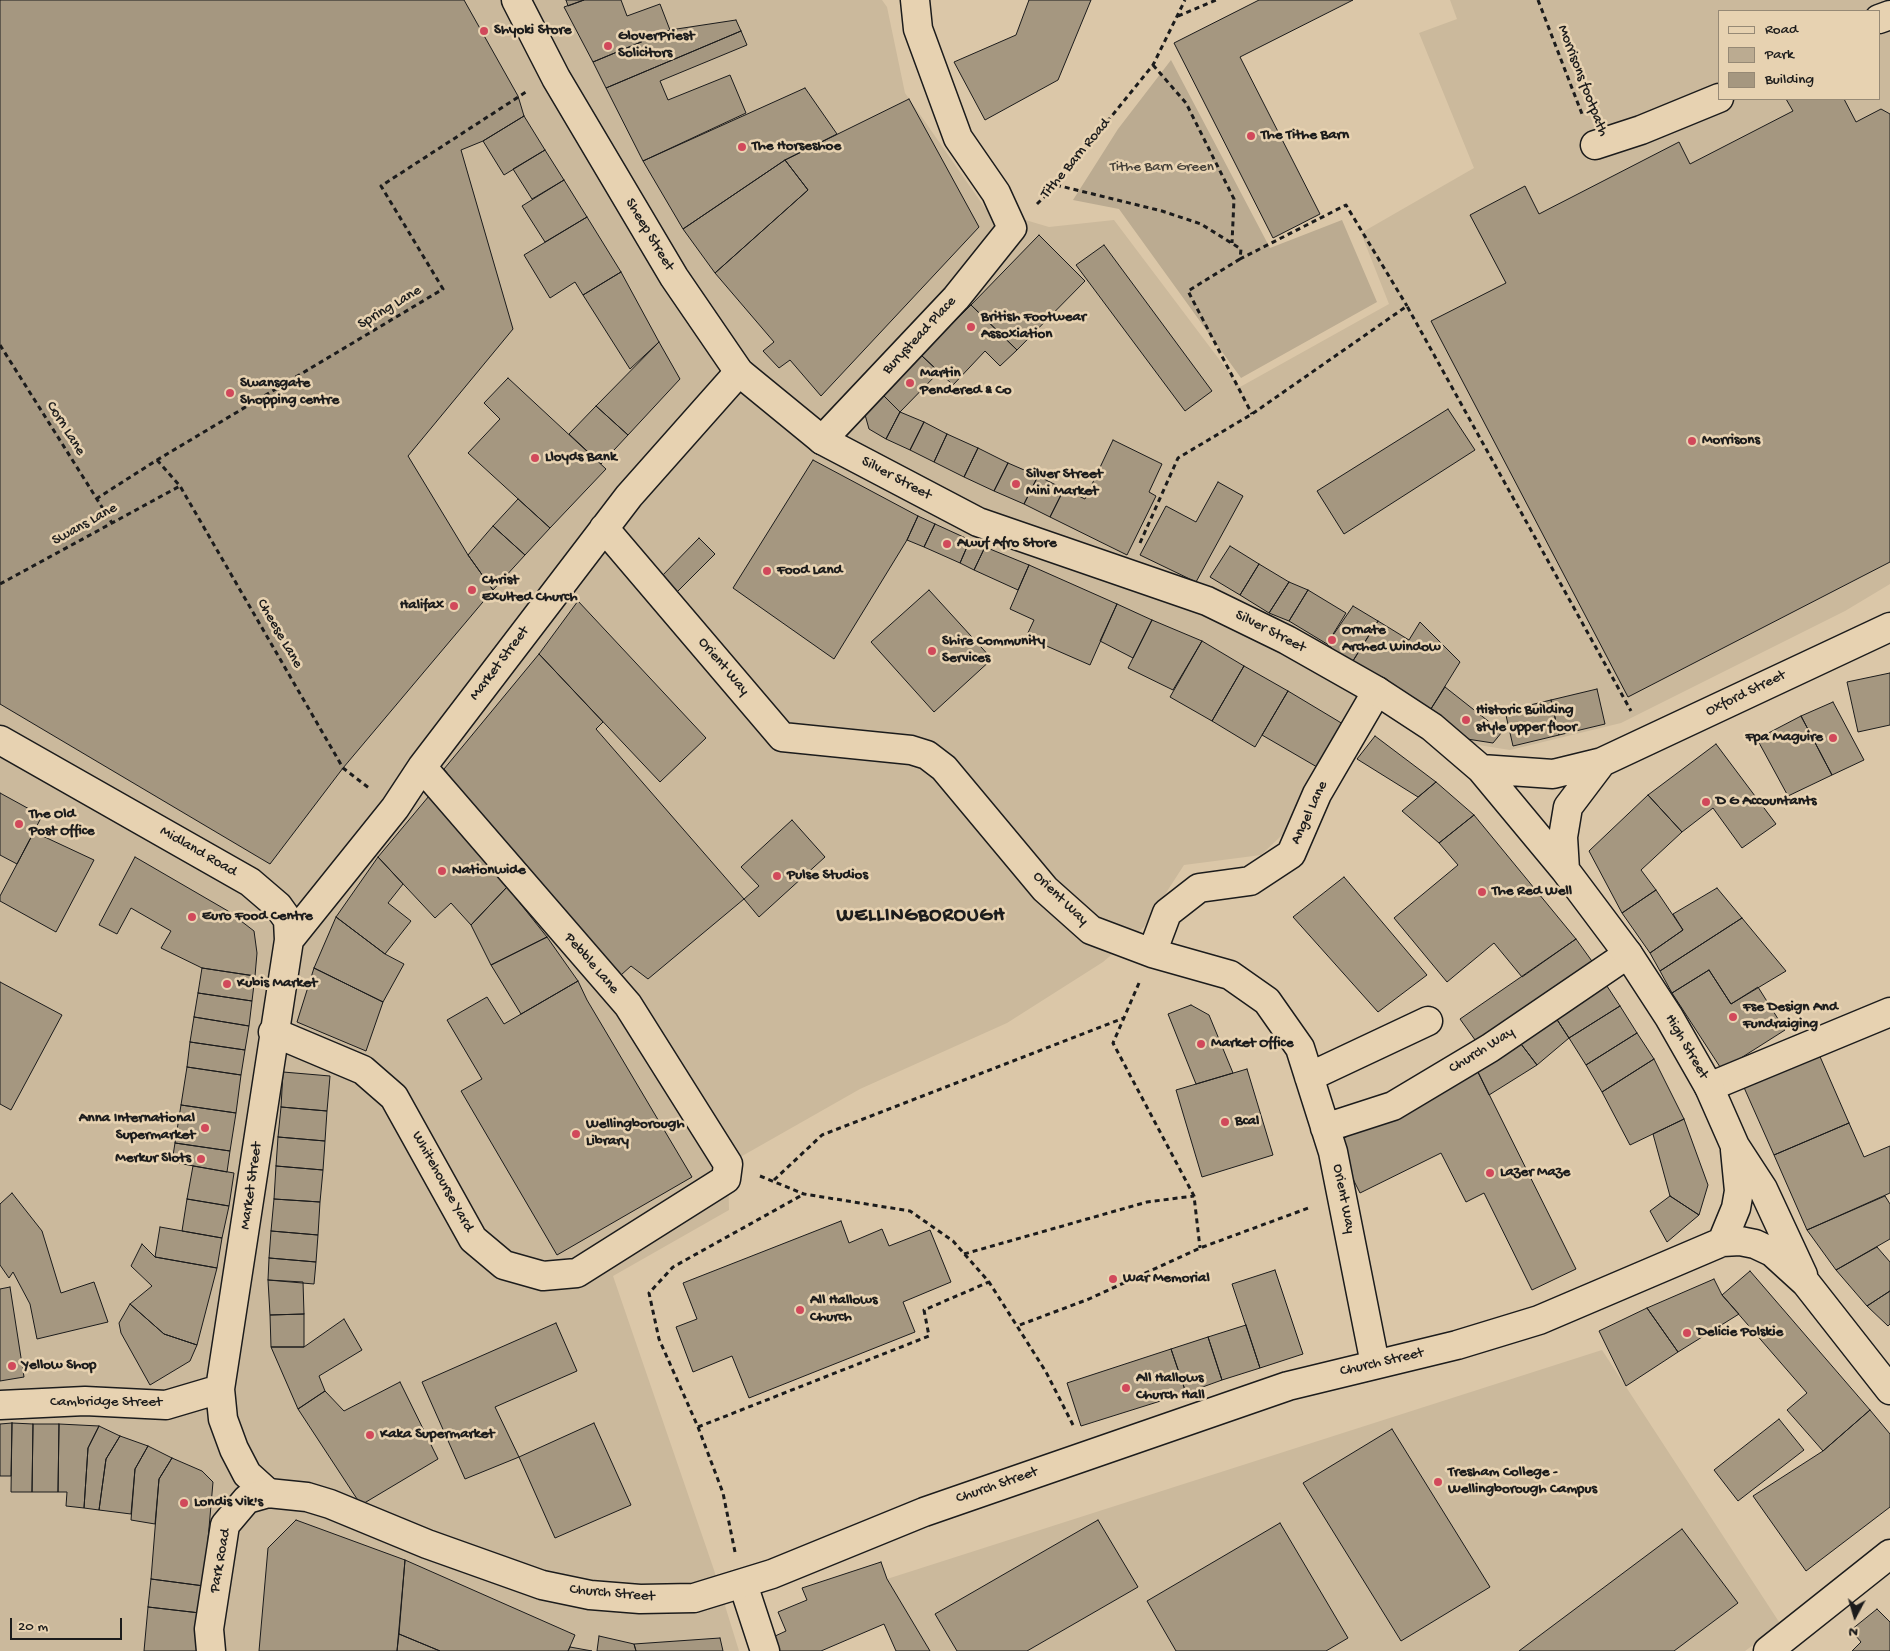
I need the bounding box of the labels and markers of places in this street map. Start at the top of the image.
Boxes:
place label: Shyoki Store [494,22,572,40]
marker: Shyoki Store [478,25,490,37]
place label: GloverPriest Solicitors [618,28,694,63]
marker: GloverPriest Solicitors [602,40,614,52]
place label: The Tithe Barn [1261,127,1349,145]
marker: The Tithe Barn [1245,130,1257,142]
place label: The Horseshoe [752,138,841,156]
marker: The Horseshoe [736,141,748,153]
place label: British Footwear Assoxiation [981,309,1086,344]
marker: British Footwear Assoxiation [965,321,977,333]
place label: Martin Pendered & Co [920,365,1011,400]
place label: Swansgate Shopping centre [240,375,339,410]
marker: Martin Pendered & Co [904,377,916,389]
marker: Swansgate Shopping centre [224,387,236,399]
place label: Morrisons [1702,432,1760,450]
marker: Morrisons [1686,435,1698,447]
place label: Lloyds Bank [545,449,617,467]
marker: Lloyds Bank [529,452,541,464]
place label: Silver Street Mini Market [1026,466,1103,501]
marker: Silver Street Mini Market [1010,478,1022,490]
place label: Awuf Afro Store [957,535,1057,553]
marker: Awuf Afro Store [941,538,953,550]
place label: Food Land [777,562,842,580]
marker: Food Land [761,565,773,577]
place label: Christ Exulted Church [482,572,577,607]
marker: Christ Exulted Church [466,584,478,596]
place label: Halifax [400,597,444,615]
marker: Halifax [448,600,460,612]
place label: Ornate Arched Window [1342,622,1441,657]
place label: Shire Community Services [942,633,1045,668]
marker: Ornate Arched Window [1326,634,1338,646]
marker: Shire Community Services [926,645,938,657]
place label: Historic Building style upper floor [1476,702,1577,737]
marker: Historic Building style upper floor [1460,714,1472,726]
place label: Fpa Maguire [1745,729,1823,747]
marker: Fpa Maguire [1827,732,1839,744]
place label: D G Accountants [1716,793,1817,811]
marker: D G Accountants [1700,796,1712,808]
place label: The Old Post Office [29,806,95,841]
marker: The Old Post Office [13,818,25,830]
place label: Nationwide [452,862,526,880]
marker: Nationwide [436,865,448,877]
place label: Pulse Studios [787,867,868,885]
marker: Pulse Studios [771,870,783,882]
place label: The Red Well [1492,883,1572,901]
marker: The Red Well [1476,886,1488,898]
place label: Euro Food Centre [202,908,313,926]
marker: Euro Food Centre [186,911,198,923]
place label: Kubis Market [237,975,317,993]
marker: Kubis Market [221,978,233,990]
place label: Fse Design And Fundraiging [1743,999,1838,1034]
marker: Fse Design And Fundraiging [1727,1011,1739,1023]
place label: Market Office [1211,1035,1293,1053]
marker: Market Office [1195,1038,1207,1050]
place label: Anna International Supermarket [79,1110,195,1145]
place label: Bcal [1235,1113,1259,1131]
place label: Wellingborough Library [586,1116,684,1151]
marker: Bcal [1219,1116,1231,1128]
marker: Anna International Supermarket [199,1122,211,1134]
marker: Wellingborough Library [570,1128,582,1140]
place label: Merkur Slots [115,1150,191,1168]
marker: Merkur Slots [195,1153,207,1165]
place label: Lazer Maze [1500,1164,1570,1182]
marker: Lazer Maze [1484,1167,1496,1179]
place label: War Memorial [1123,1270,1210,1288]
marker: War Memorial [1107,1273,1119,1285]
place label: All Hallows Church [810,1292,877,1327]
marker: All Hallows Church [794,1304,806,1316]
place label: Delicie Polskie [1697,1324,1783,1342]
marker: Delicie Polskie [1681,1327,1693,1339]
place label: Yellow Shop [22,1357,96,1375]
marker: Yellow Shop [6,1360,18,1372]
place label: All Hallows Church Hall [1136,1370,1205,1405]
marker: All Hallows Church Hall [1120,1382,1132,1394]
place label: Kaka Supermarket [380,1426,494,1444]
marker: Kaka Supermarket [364,1429,376,1441]
place label: Tresham College - Wellingborough Campus [1448,1464,1597,1499]
marker: Tresham College - Wellingborough Campus [1432,1476,1444,1488]
place label: Londis Vik's [194,1494,263,1512]
marker: Londis Vik's [178,1497,190,1509]

